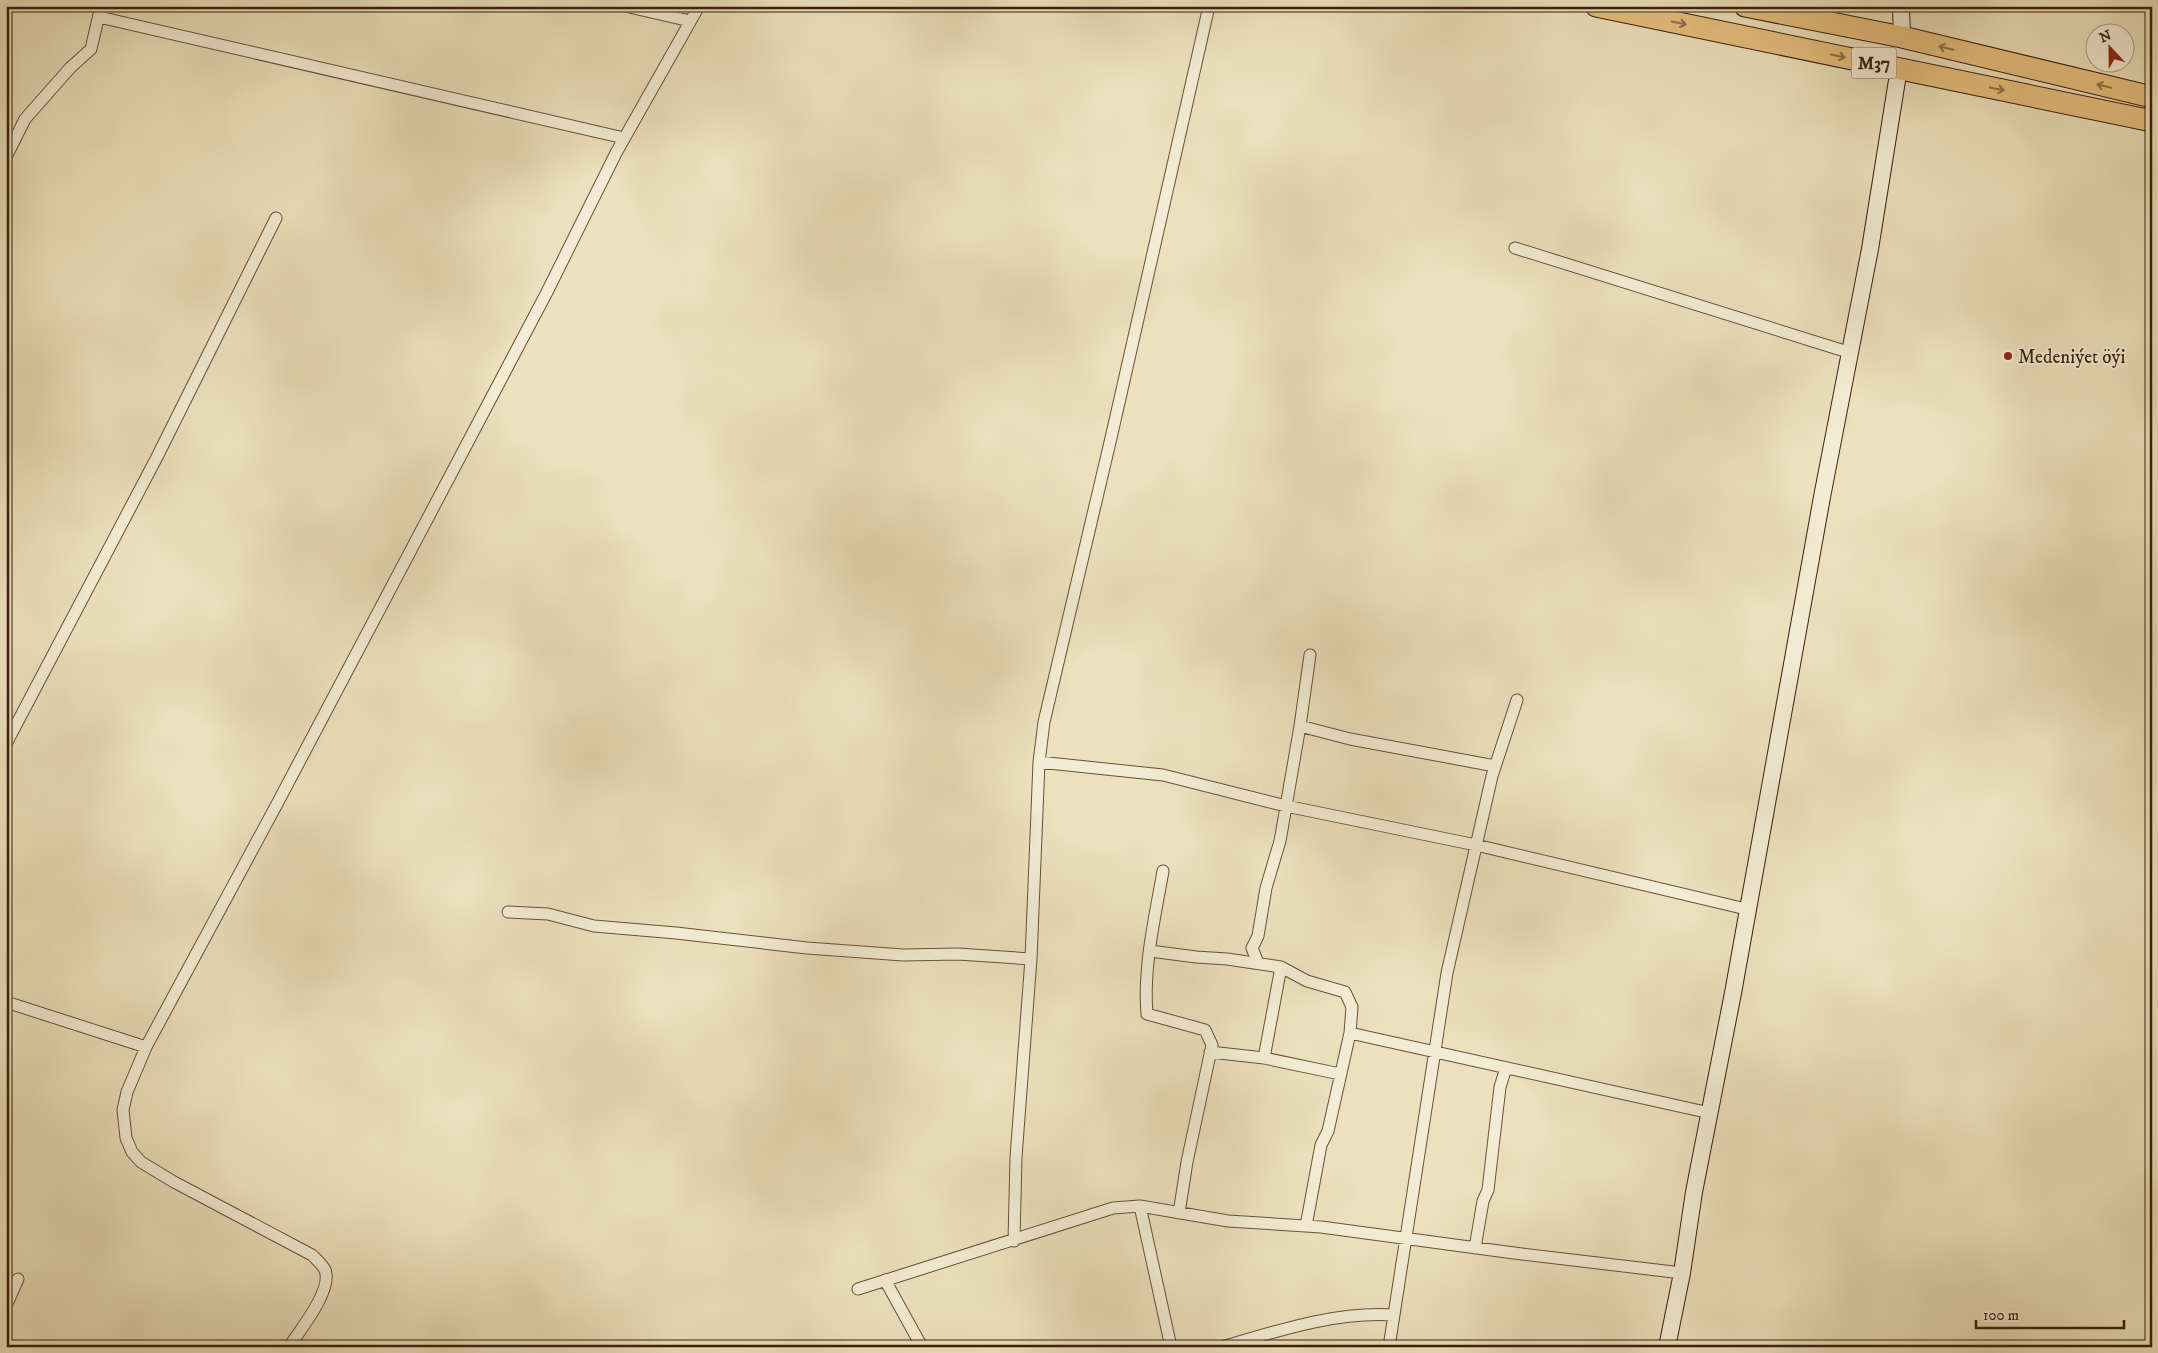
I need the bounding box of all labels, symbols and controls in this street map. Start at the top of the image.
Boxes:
one-way arrow [1670,19,1686,28]
north arrow [2086,22,2136,72]
text: N [2097,26,2115,47]
one-way arrow [1939,43,1955,52]
road number: M37 [1852,48,1896,78]
one-way arrow [1829,51,1845,61]
one-way arrow [2097,80,2113,90]
one-way arrow [1988,84,2004,94]
place label: Medeniýet öýi [2018,346,2125,369]
marker: Medeniýet öýi [2002,350,2014,362]
scale bar [1976,1298,2123,1330]
text: 100 m [1983,1306,2019,1325]

